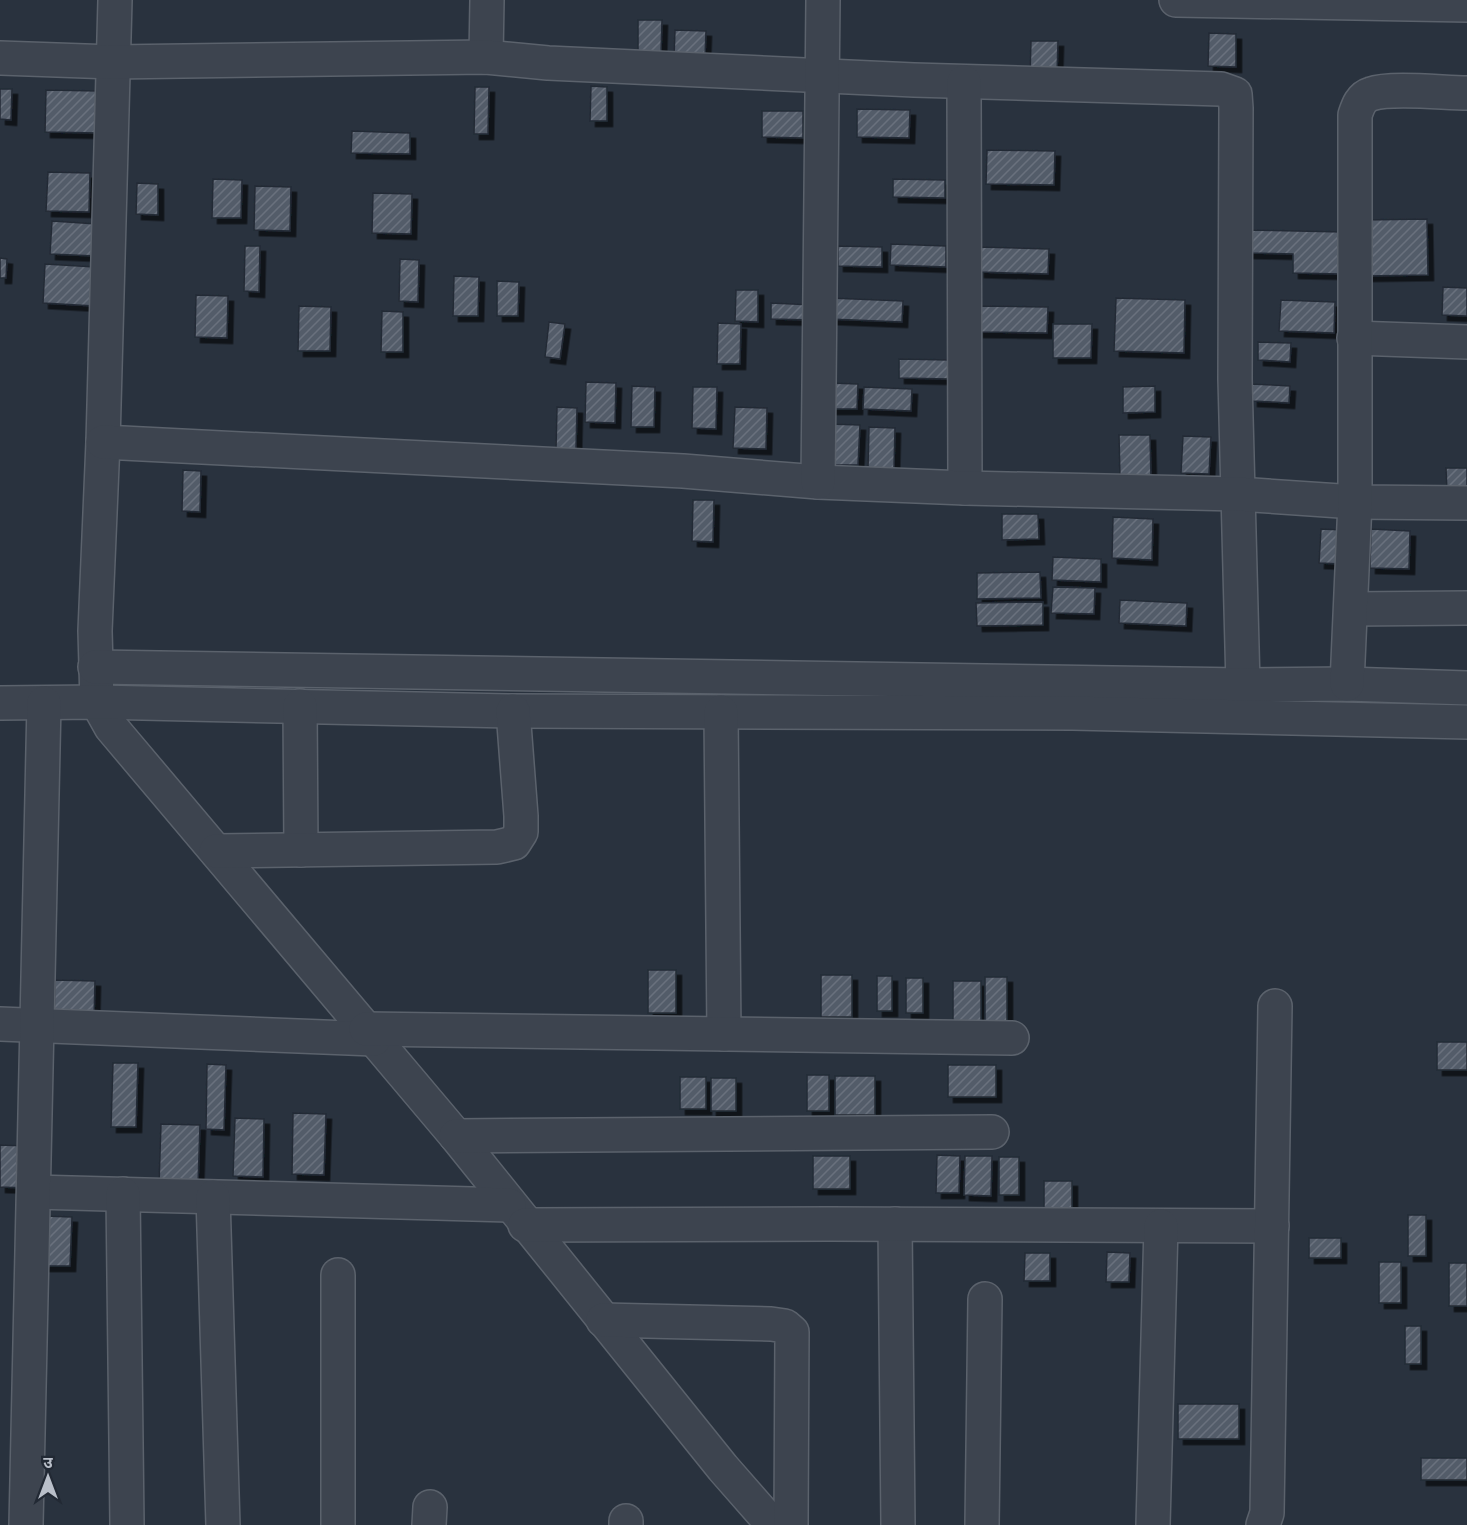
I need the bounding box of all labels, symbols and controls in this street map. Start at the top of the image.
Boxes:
north arrow [18,1447,78,1507]
text: उ [43,1452,53,1472]

